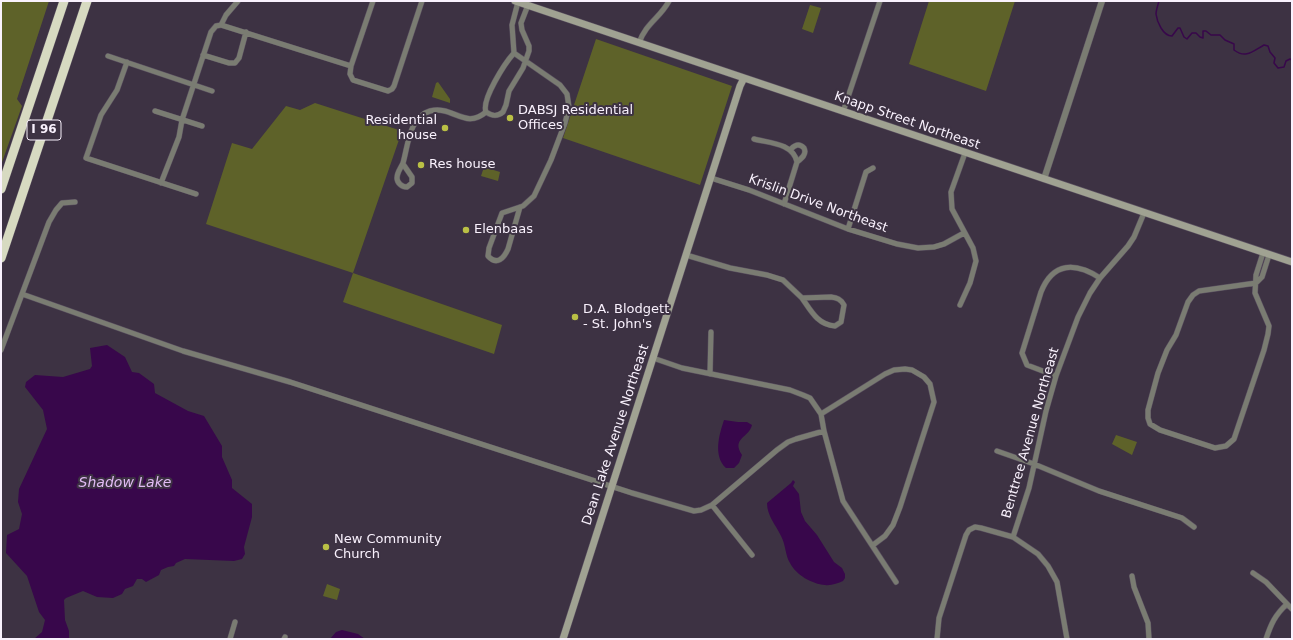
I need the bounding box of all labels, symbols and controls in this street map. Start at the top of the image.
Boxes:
street label: Knapp Street Northeast [832,89,982,153]
place label: DABSJ Residential Offices [518,103,633,134]
place label: Residential house [365,113,437,144]
marker: DABSJ Residential Offices [505,113,515,123]
road number: I 96 [27,120,61,140]
marker: Residential house [440,123,450,133]
place label: Res house [429,157,496,173]
marker: Res house [416,160,426,170]
street label: Krislin Drive Northeast [746,172,890,236]
place label: Elenbaas [474,222,533,238]
marker: Elenbaas [461,225,471,235]
place label: D.A. Blodgett - St. John's [583,302,669,333]
marker: D.A. Blodgett - St. John's [570,312,580,322]
street label: Dean Lake Avenue Northeast [579,343,653,527]
street label: Benttree Avenue Northeast [999,346,1063,520]
water label: Shadow Lake [79,475,171,491]
place label: New Community Church [334,532,442,563]
marker: New Community Church [321,542,331,552]

